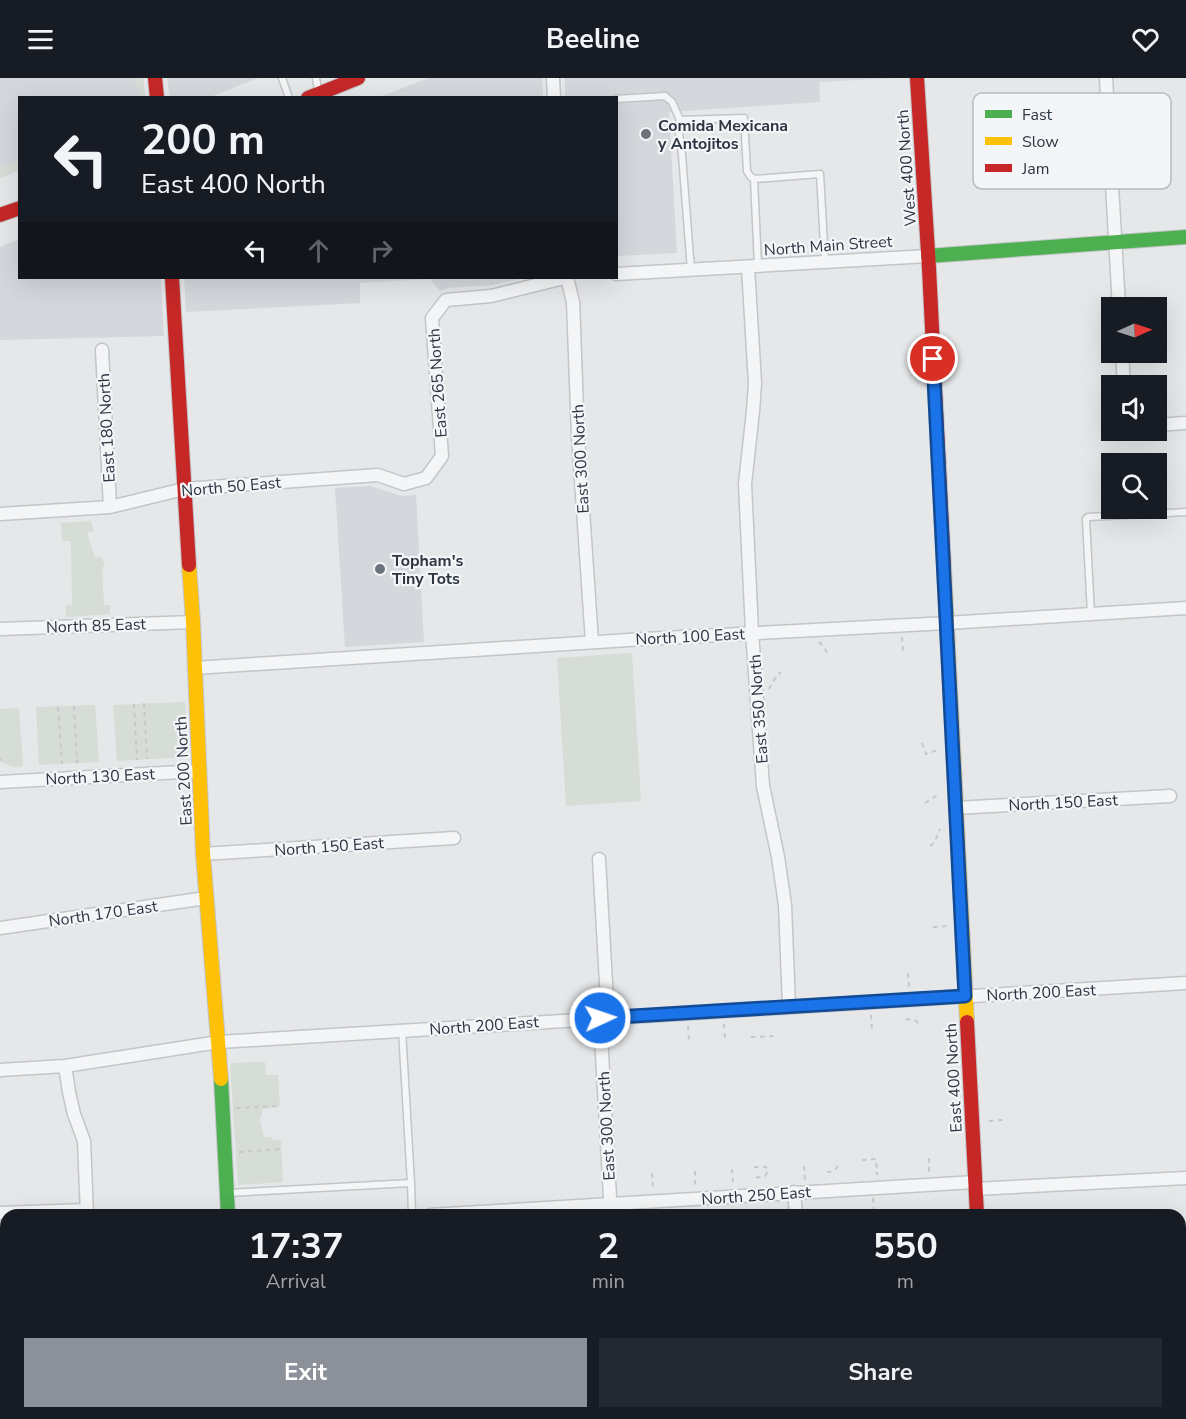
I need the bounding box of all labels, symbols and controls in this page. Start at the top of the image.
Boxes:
text: Beeline [546,21,640,58]
icon: menu [24,23,57,56]
icon: heart [1129,23,1162,56]
legend [973,93,1171,189]
text: Fast [1022,104,1053,126]
street label: West 400 North [892,109,922,227]
text: 200 m [141,112,265,169]
place label: Comida Mexicana y Antojitos [657,115,788,155]
icon: left [42,120,120,198]
marker: Comida Mexicana y Antojitos [639,127,653,141]
text: Slow [1022,131,1059,153]
text: Jam [1021,158,1049,180]
text: East 400 North [141,166,326,203]
street label: North Main Street [763,231,893,261]
icon: left [239,234,272,267]
icon: ahead [302,234,335,267]
icon: right [365,234,398,267]
north arrow [1101,297,1167,363]
map controls [1101,297,1167,519]
street label: East 265 North [423,328,453,438]
pin [907,333,958,384]
icon: arrive [916,342,949,375]
street label: East 180 North [93,373,121,483]
button: sound [1101,375,1167,441]
street label: East 300 North [567,404,595,514]
button: search [1101,453,1167,519]
street label: North 50 East [180,472,282,502]
place label: Topham's Tiny Tots [392,550,464,590]
marker: Topham's Tiny Tots [373,562,387,576]
street label: North 85 East [46,613,147,639]
street label: North 100 East [635,623,746,651]
street label: East 350 North [744,654,774,764]
street label: East 200 North [170,716,198,826]
street label: North 130 East [45,763,156,791]
street label: North 150 East [1008,789,1119,817]
street label: North 150 East [274,832,385,862]
street label: North 170 East [47,895,159,933]
street label: North 200 East [986,979,1097,1007]
position arrow [568,986,632,1050]
street label: North 200 East [429,1011,540,1041]
street label: East 400 North [940,1023,968,1133]
street label: East 300 North [593,1071,621,1181]
street label: North 250 East [701,1181,812,1211]
text: 17:37 [248,1222,344,1271]
text: 2 [597,1222,619,1271]
text: 550 [873,1222,938,1271]
text: Arrival [266,1268,326,1295]
text: min [592,1268,625,1295]
text: m [897,1268,914,1295]
button: Exit [24,1338,587,1407]
button: Share [599,1338,1162,1407]

